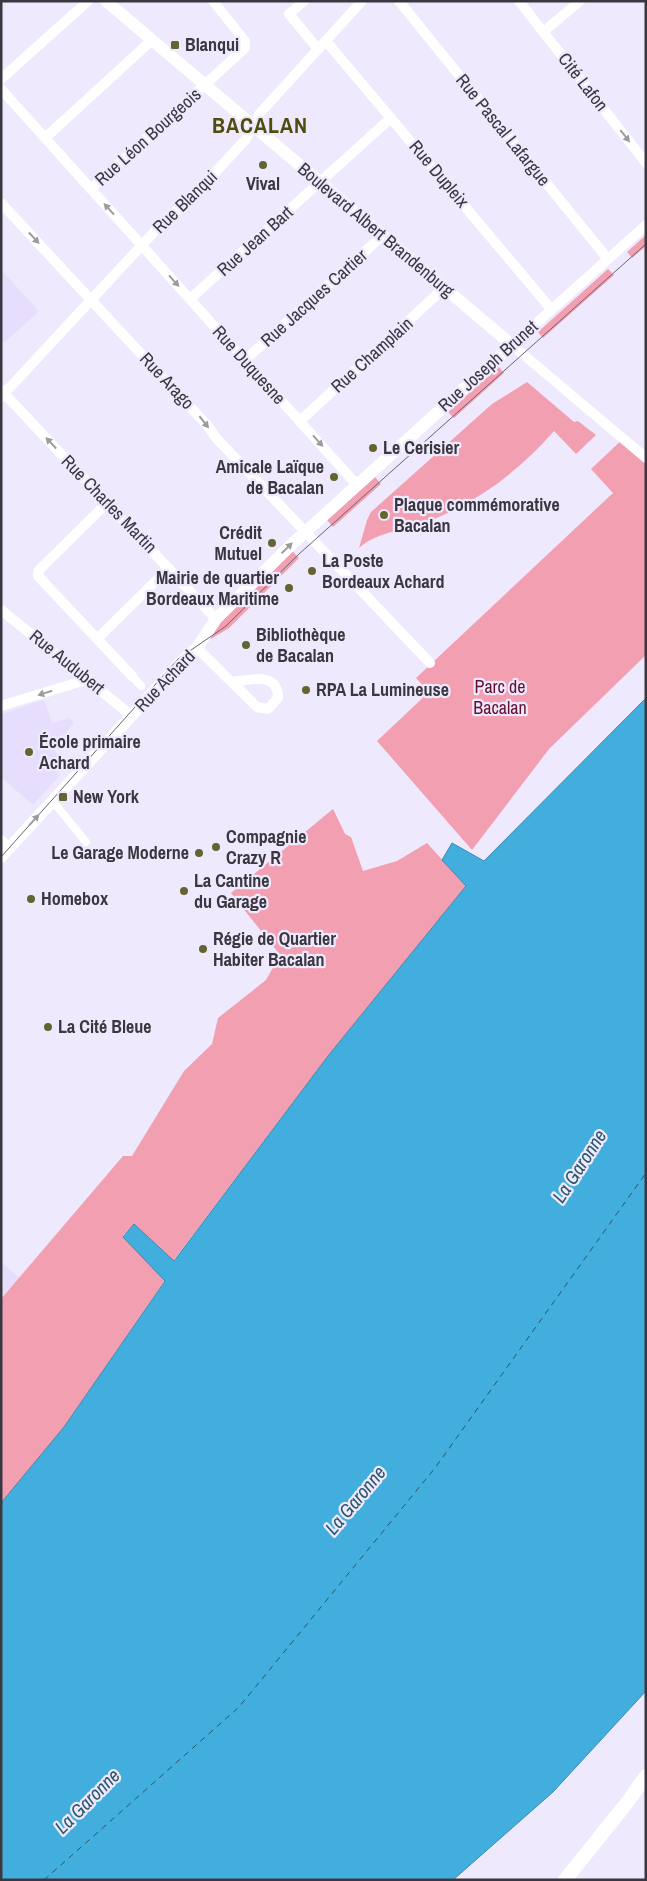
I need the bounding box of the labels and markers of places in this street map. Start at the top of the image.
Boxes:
place label: Blanqui [185,32,239,57]
marker: Blanqui [169,39,181,51]
marker: Vival [257,159,269,171]
place label: Vival [246,171,280,196]
place label: Le Cerisier [383,435,460,460]
marker: Le Cerisier [367,442,379,454]
place label: Amicale Laïque de Bacalan [216,454,324,500]
marker: Amicale Laïque de Bacalan [328,471,340,483]
place label: Plaque commémorative Bacalan [394,492,560,538]
marker: Plaque commémorative Bacalan [378,509,390,521]
place label: Crédit Mutuel [214,520,262,566]
marker: Crédit Mutuel [266,537,278,549]
place label: La Poste Bordeaux Achard [322,548,445,594]
place label: Mairie de quartier Bordeaux Maritime [146,565,279,611]
marker: La Poste Bordeaux Achard [306,565,318,577]
marker: Mairie de quartier Bordeaux Maritime [283,582,295,594]
place label: Bibliothèque de Bacalan [256,622,345,668]
marker: Bibliothèque de Bacalan [240,639,252,651]
place label: RPA La Lumineuse [316,677,449,702]
marker: RPA La Lumineuse [300,684,312,696]
place label: École primaire Achard [39,729,141,775]
marker: École primaire Achard [23,746,35,758]
place label: New York [73,784,140,809]
marker: New York [57,791,69,803]
place label: Compagnie Crazy R [226,824,306,870]
place label: Le Garage Moderne [51,840,189,865]
marker: Compagnie Crazy R [210,841,222,853]
marker: Le Garage Moderne [193,847,205,859]
place label: La Cantine du Garage [194,868,269,914]
marker: La Cantine du Garage [178,885,190,897]
place label: Homebox [41,886,109,911]
marker: Homebox [25,893,37,905]
place label: Régie de Quartier Habiter Bacalan [213,926,336,972]
marker: Régie de Quartier Habiter Bacalan [197,943,209,955]
place label: La Cité Bleue [58,1014,152,1039]
marker: La Cité Bleue [42,1021,54,1033]

